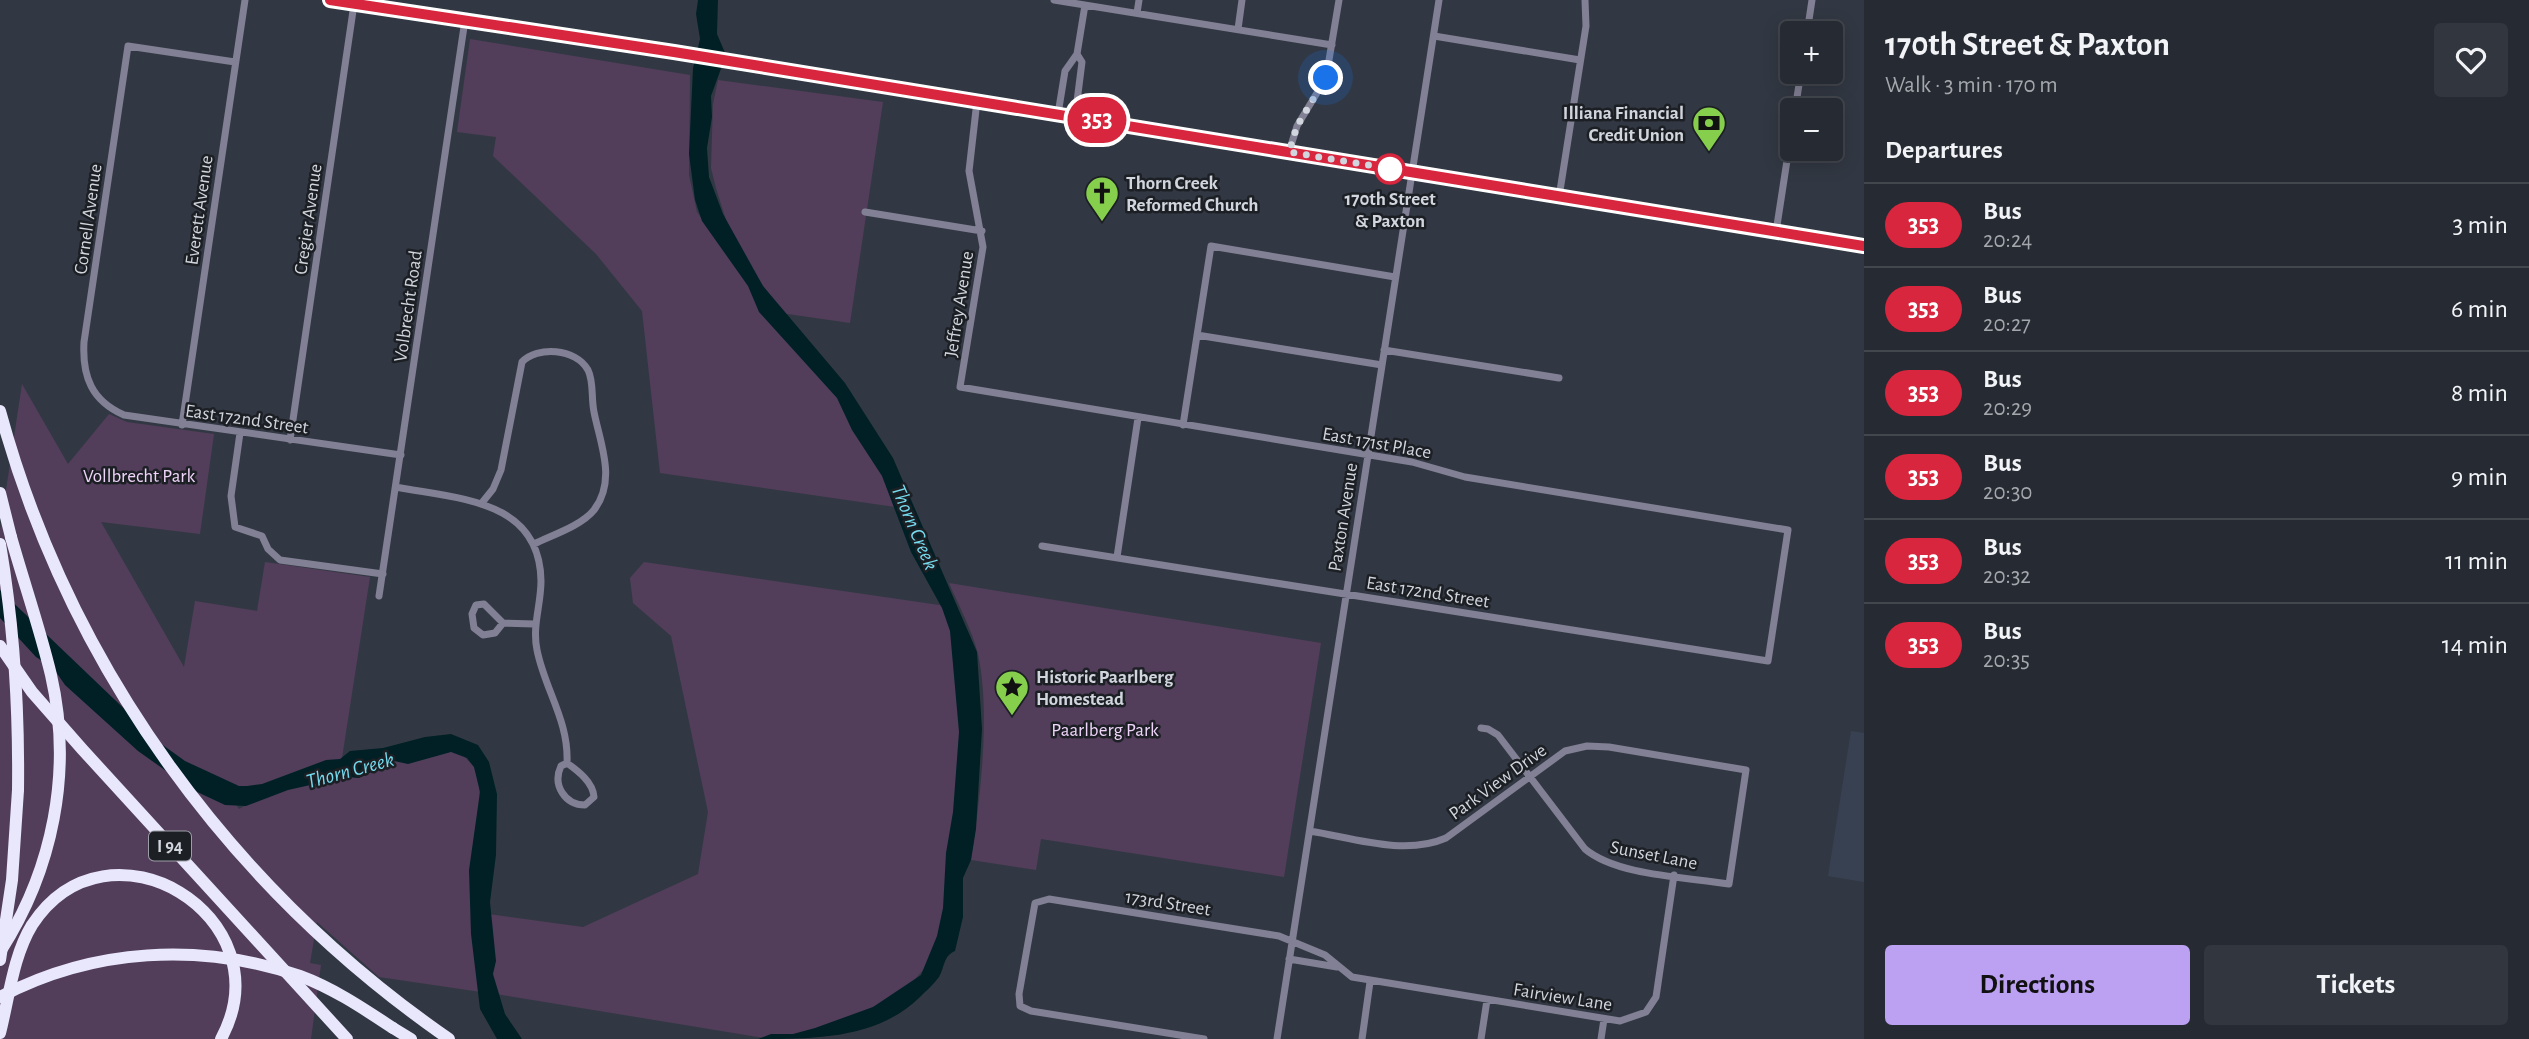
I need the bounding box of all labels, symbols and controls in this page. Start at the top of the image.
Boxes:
map controls [1780,21,1843,161]
button: + [1780,21,1843,84]
button: heart [2434,23,2508,97]
text: 170th Street & Paxton [1885,29,2170,62]
your location [1308,60,1343,95]
text: Walk · 3 min · 170 m [1885,74,2058,97]
line badge: 353 [1057,97,1137,143]
button: − [1780,98,1843,161]
place label: Illiana Financial Credit Union [1563,104,1684,145]
bank icon: Illiana Financial Credit Union [1690,104,1728,153]
text: 353 [1081,108,1113,132]
text: Departures [1885,137,2003,163]
street label: Everett Avenue [182,154,217,266]
marker: 170th Street & Paxton [1375,154,1405,184]
street label: Cornell Avenue [71,163,106,276]
street label: Cregier Avenue [291,163,326,276]
church icon: Thorn Creek Reformed Church [1083,174,1121,223]
place label: Thorn Creek Reformed Church [1126,174,1258,215]
place label: 170th Street & Paxton [1344,190,1436,231]
text: Bus [1983,198,2022,224]
text: 3 min [2452,212,2508,238]
text: 353 [1908,213,1939,237]
text: 20:24 [1983,229,2032,252]
street label: Volbrecht Road [391,249,426,363]
street label: Jeffrey Avenue [942,250,977,359]
text: Bus [1983,282,2022,308]
text: 6 min [2451,296,2508,322]
text: 353 [1908,297,1939,321]
text: 20:27 [1983,313,2031,336]
text: Bus [1983,366,2022,392]
text: 8 min [2451,380,2508,406]
text: 353 [1908,381,1939,405]
text: 20:29 [1983,397,2032,420]
street label: East 172nd Street [184,401,310,438]
street label: East 171st Place [1321,425,1433,462]
text: Bus [1983,450,2022,476]
street label: Paxton Avenue [1326,462,1361,573]
text: 9 min [2451,464,2508,490]
text: 353 [1908,465,1939,489]
park label: Vollbrecht Park [83,467,195,486]
water label: Thorn Creek [887,481,942,573]
text: 20:30 [1983,481,2033,504]
text: Bus [1983,534,2022,560]
text: 11 min [2445,548,2508,574]
text: 353 [1908,549,1939,573]
text: 20:32 [1983,565,2031,588]
street label: East 172nd Street [1365,573,1491,612]
text: Bus [1983,618,2022,644]
text: 14 min [2442,632,2508,658]
text: 353 [1908,633,1939,657]
text: 20:35 [1983,649,2030,672]
place icon: Historic Paarlberg Homestead [993,668,1031,717]
place label: Historic Paarlberg Homestead [1036,668,1174,709]
park label: Paarlberg Park [1051,721,1159,740]
street label: Park View Drive [1446,741,1550,824]
water label: Thorn Creek [304,749,397,792]
road number: I 94 [149,832,191,860]
street label: Sunset Lane [1609,838,1699,873]
street label: 173rd Street [1124,887,1212,920]
button: Directions [1885,945,2190,1025]
button: Tickets [2204,945,2508,1025]
street label: Fairview Lane [1512,980,1614,1015]

